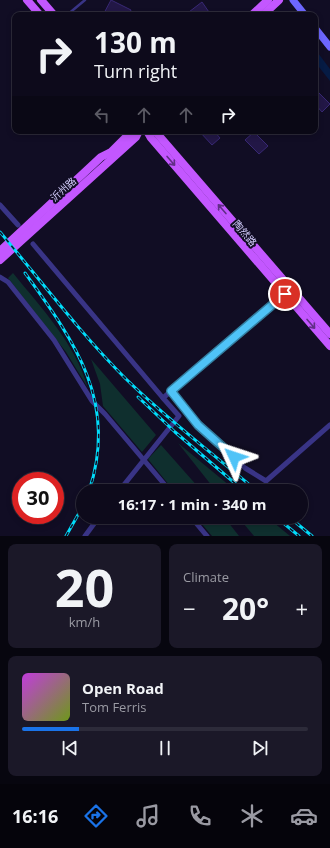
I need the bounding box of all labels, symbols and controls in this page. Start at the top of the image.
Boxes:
text: 130 m [94,23,177,61]
icon: right [28,28,80,80]
text: Turn right [94,59,177,83]
icon: left [91,104,113,126]
icon: ahead [133,104,155,126]
icon: ahead [175,104,197,126]
icon: right [217,104,239,126]
one-way arrow [167,156,176,167]
street label: 沂州路 [47,174,79,204]
one-way arrow [218,204,227,215]
street label: 陶然路 [230,217,260,249]
pin [268,277,302,311]
icon: arrive [274,283,296,305]
one-way arrow [306,319,315,329]
position arrow [213,436,255,478]
speed limit sign: 30 [12,472,64,524]
text: 16:17 · 1 min · 340 m [118,494,266,514]
text: 20 [55,551,114,622]
text: Climate [183,568,229,586]
text: 20° [222,588,269,629]
text: − [183,593,196,623]
text: + [295,593,308,623]
text: km/h [69,613,100,631]
text: Open Road [82,678,164,698]
text: Tom Ferris [82,698,147,716]
icon: previous [59,737,81,759]
icon: pause [154,737,176,759]
icon: next [249,737,271,759]
icon: directions [82,802,110,830]
icon: music [134,802,162,830]
icon: phone [186,802,214,830]
icon: climate [238,802,266,830]
icon: car [290,802,318,830]
text: 16:16 [12,804,58,828]

